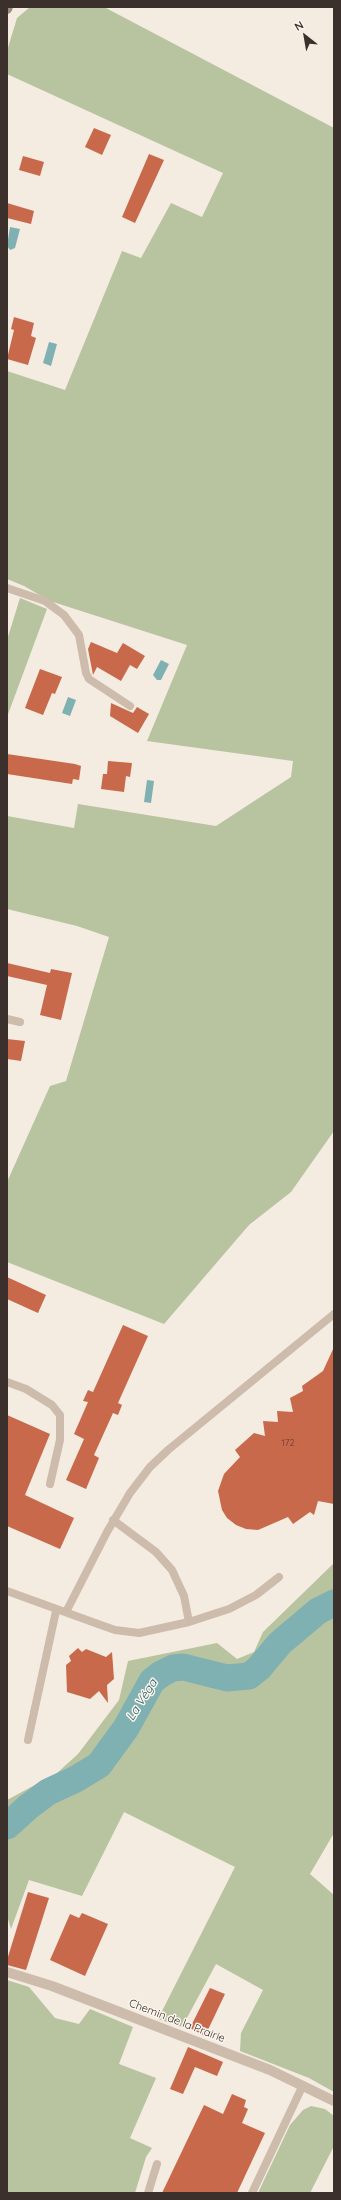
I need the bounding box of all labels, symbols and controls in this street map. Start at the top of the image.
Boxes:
north arrow [285,16,325,56]
text: N [292,18,306,34]
house number: 172 [282,1438,294,1448]
water label: La Véga [124,1677,160,1723]
street label: Chemin de la Prairie [127,1997,227,2045]

